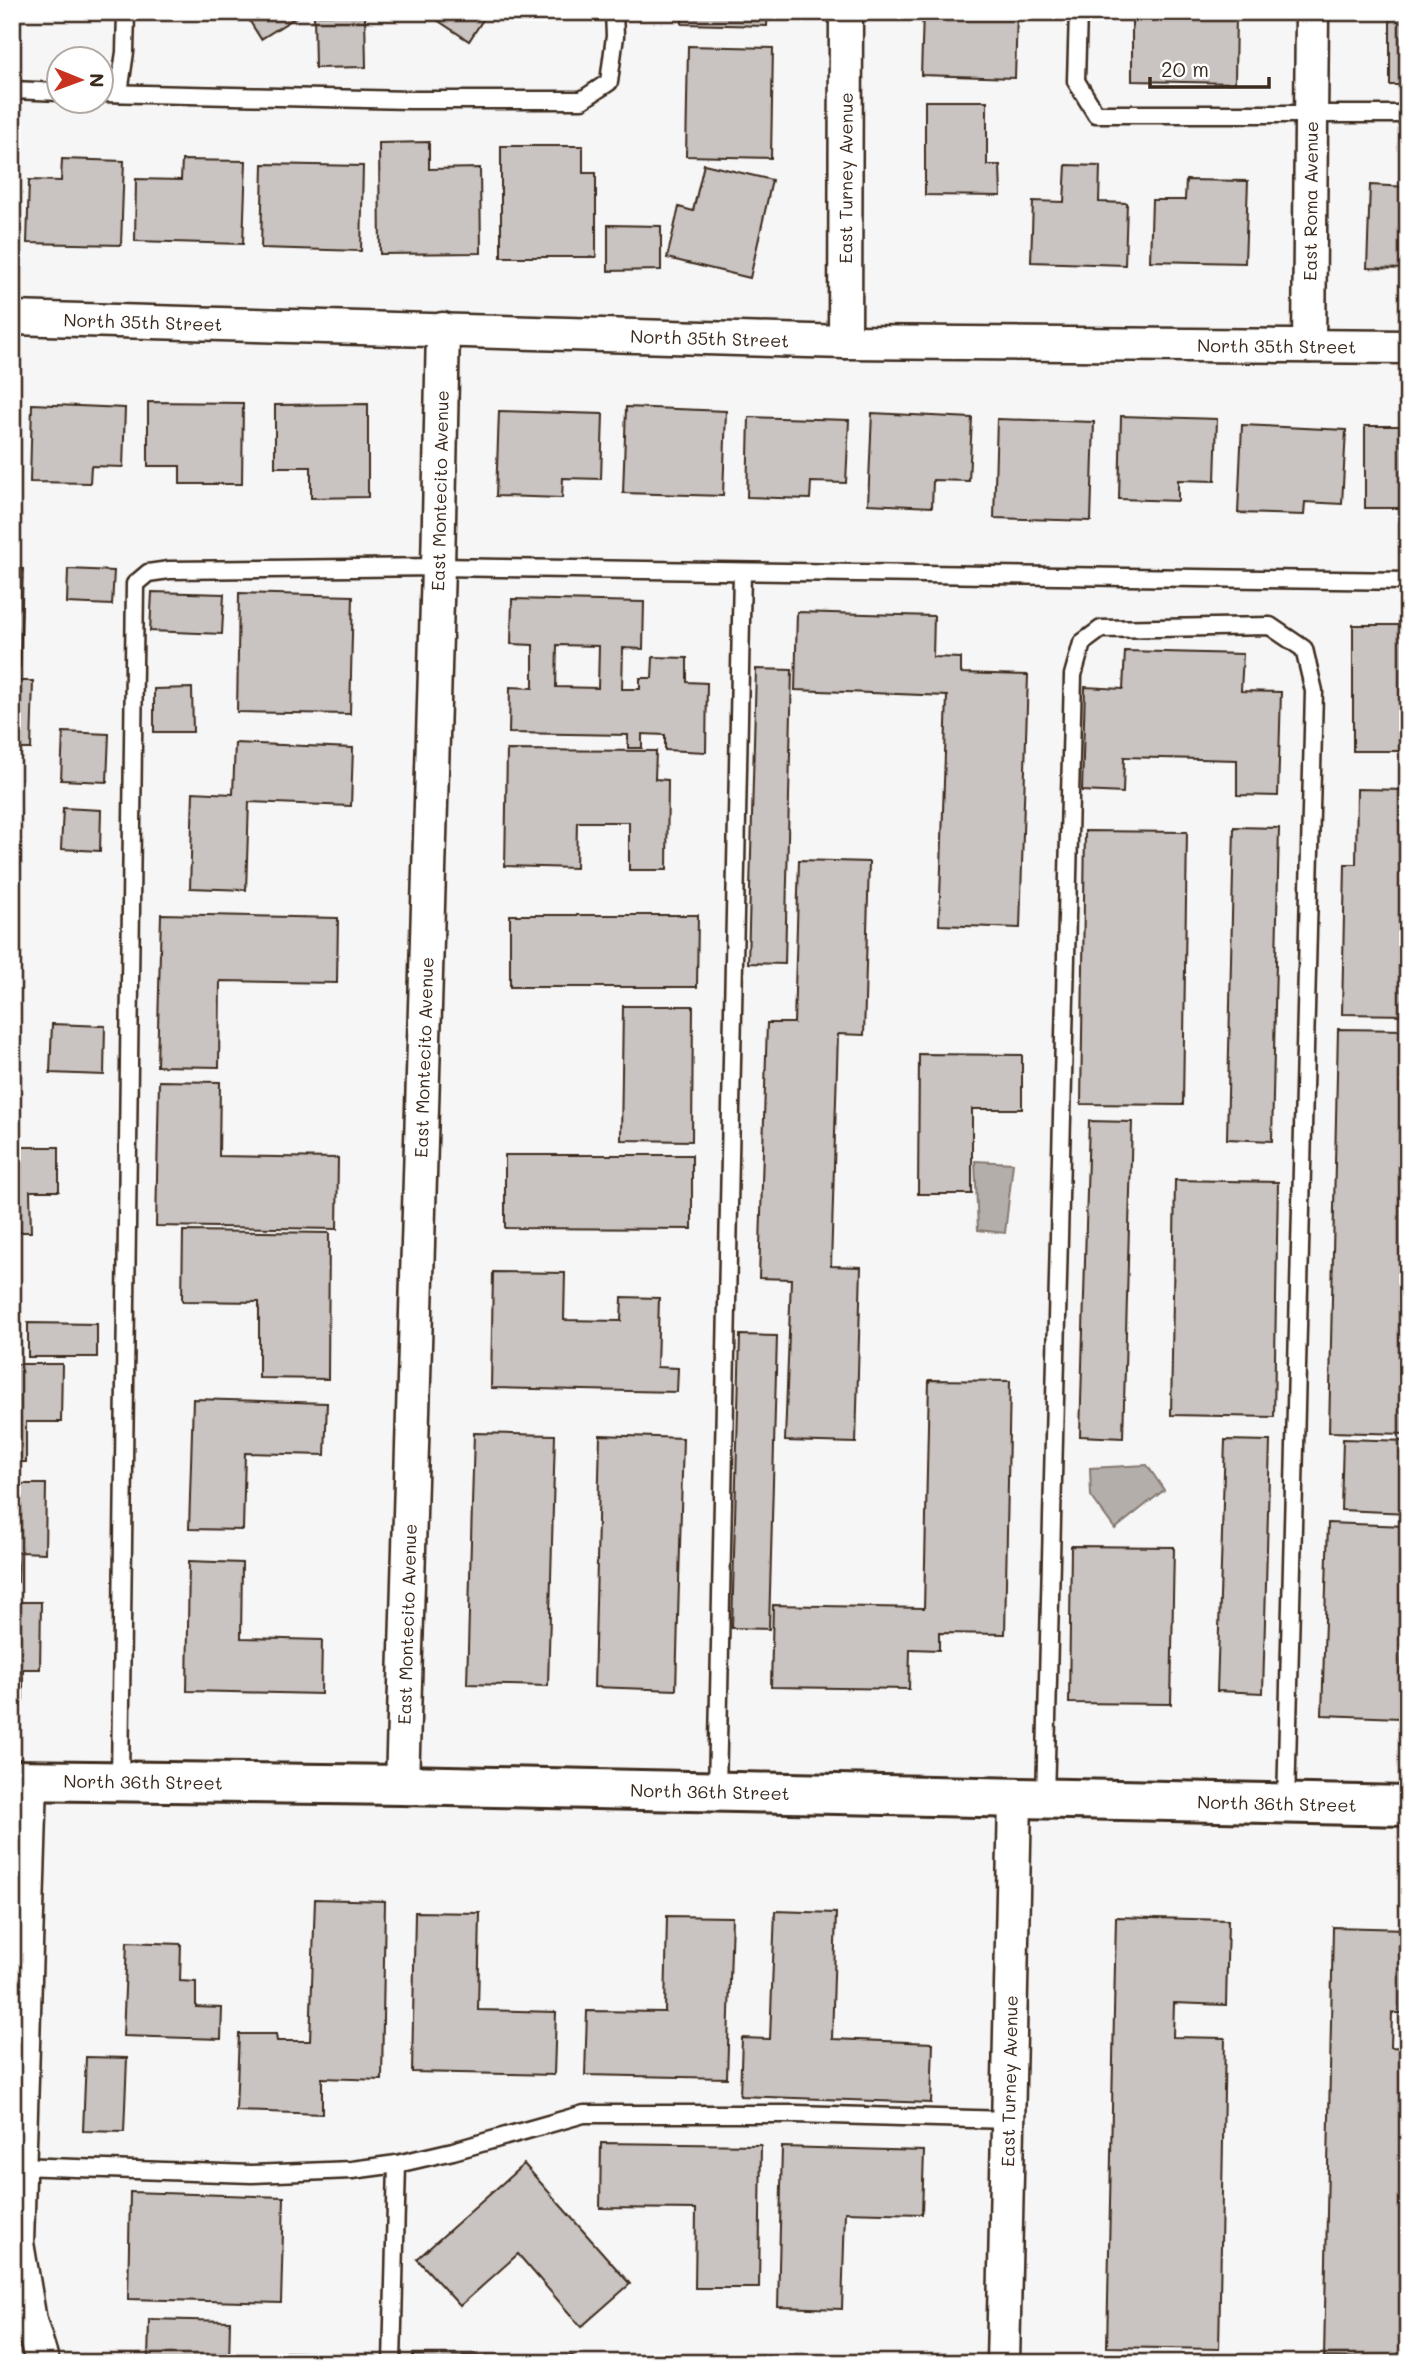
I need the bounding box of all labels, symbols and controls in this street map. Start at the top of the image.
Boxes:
north arrow [46,46,116,116]
scale bar [1150,46,1270,90]
text: 20 m [1161,55,1209,82]
text: N [85,73,110,88]
street label: East Turney Avenue [833,92,858,264]
street label: East Roma Avenue [1298,121,1323,281]
street label: North 35th Street [63,307,223,336]
street label: North 35th Street [630,324,790,352]
street label: North 35th Street [1197,333,1356,359]
street label: East Montecito Avenue [425,390,454,591]
street label: East Montecito Avenue [409,957,438,1158]
street label: East Montecito Avenue [392,1523,422,1725]
street label: North 36th Street [63,1769,223,1795]
street label: North 36th Street [630,1778,790,1805]
street label: North 36th Street [1197,1790,1357,1817]
street label: East Turney Avenue [995,1995,1023,2167]

